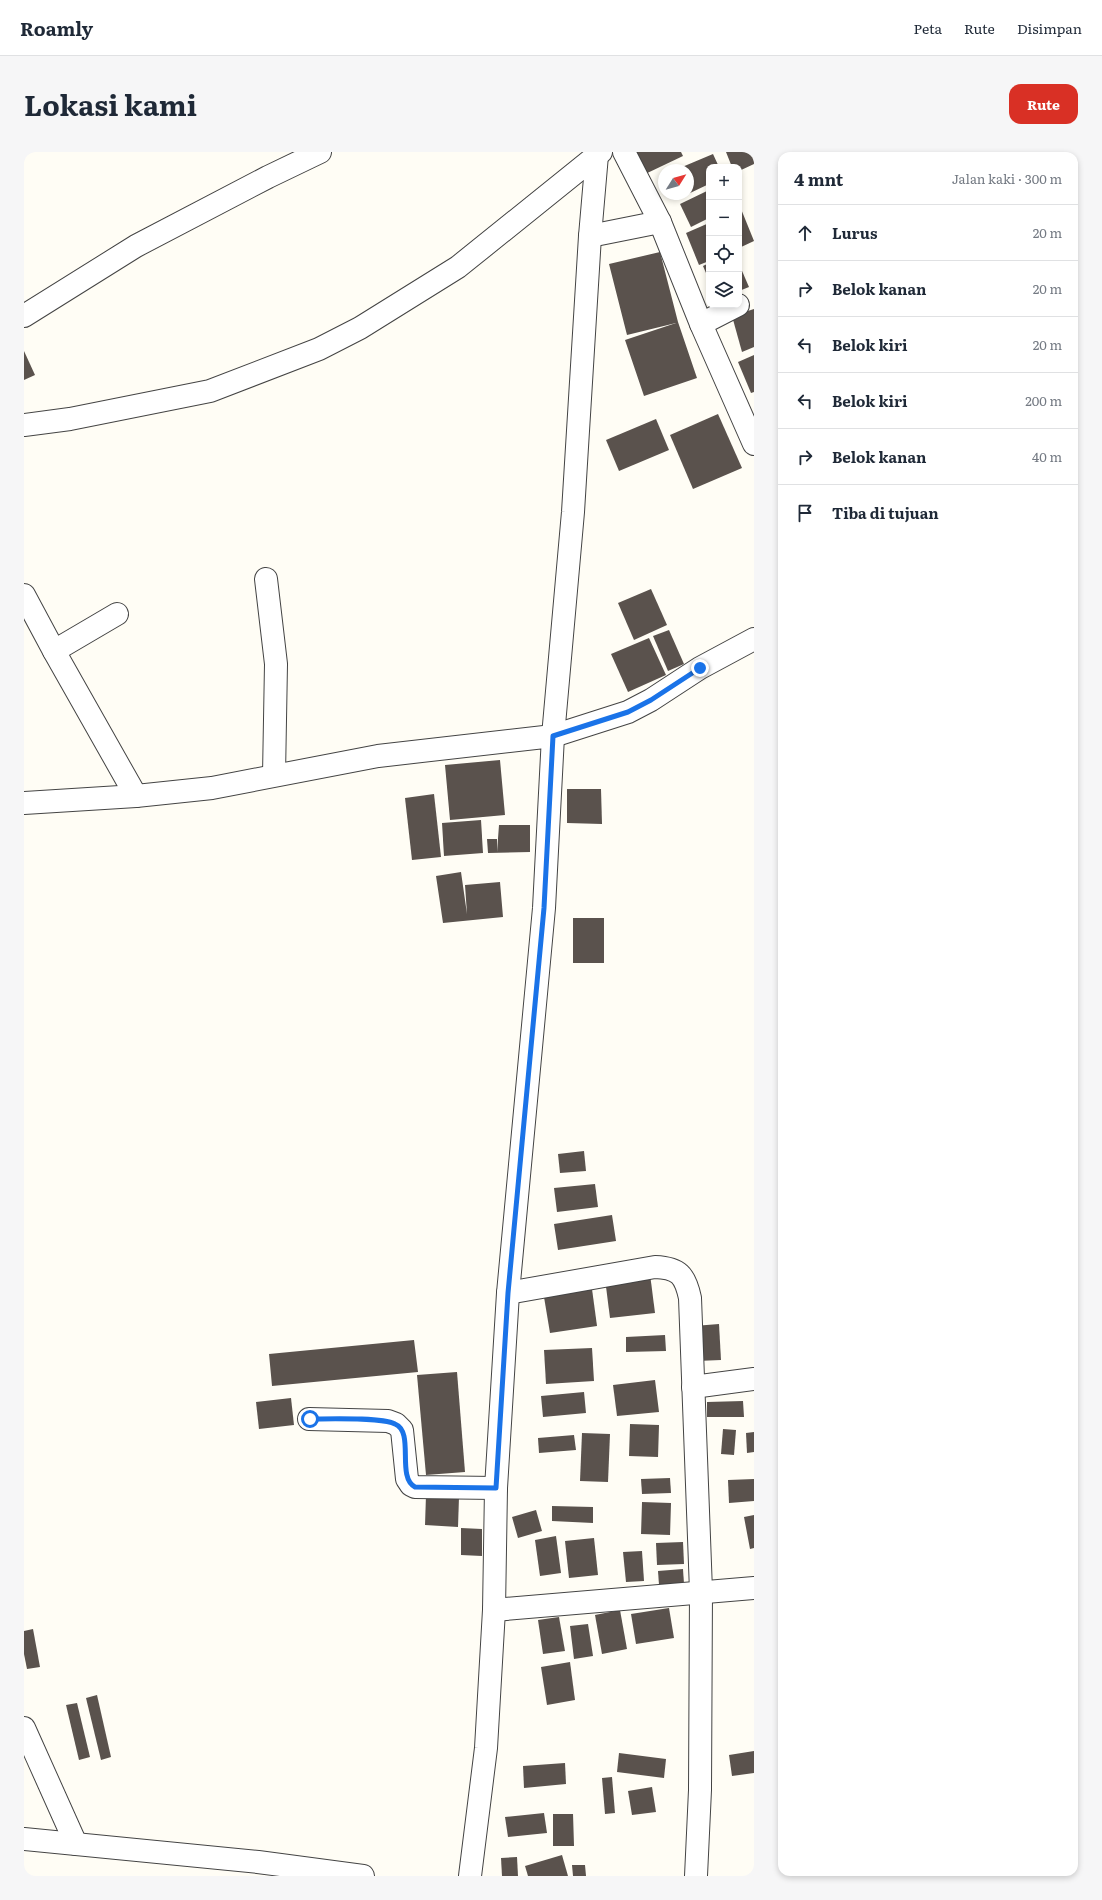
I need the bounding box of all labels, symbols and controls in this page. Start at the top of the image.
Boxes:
text: Roamly [20,14,93,42]
text: Peta [913,18,942,38]
text: Rute [964,18,995,38]
text: Disimpan [1017,18,1082,38]
text: Lokasi kami [24,83,197,125]
button: Rute [1009,84,1078,124]
north arrow [658,164,694,200]
map controls [706,164,742,308]
button: + [706,164,742,200]
text: 4 mnt [794,166,843,191]
text: Jalan kaki · 300 m [952,169,1062,188]
button: − [706,200,742,236]
text: Lurus [832,221,877,244]
icon: ahead [794,222,816,244]
text: 20 m [1033,223,1062,242]
button: locate [706,236,742,272]
button: layers [706,272,742,308]
text: Belok kanan [832,277,926,300]
icon: right [794,278,816,300]
text: 20 m [1033,279,1062,298]
text: Belok kiri [832,333,908,356]
icon: left [794,334,816,356]
text: 20 m [1033,335,1062,354]
text: Belok kiri [832,389,908,412]
icon: left [794,390,816,412]
text: 200 m [1025,391,1062,410]
text: Belok kanan [832,445,926,468]
icon: right [794,446,816,468]
text: 40 m [1032,447,1062,466]
text: Tiba di tujuan [832,501,939,524]
icon: arrive [794,502,816,524]
route end [691,659,709,677]
route start [301,1410,319,1428]

